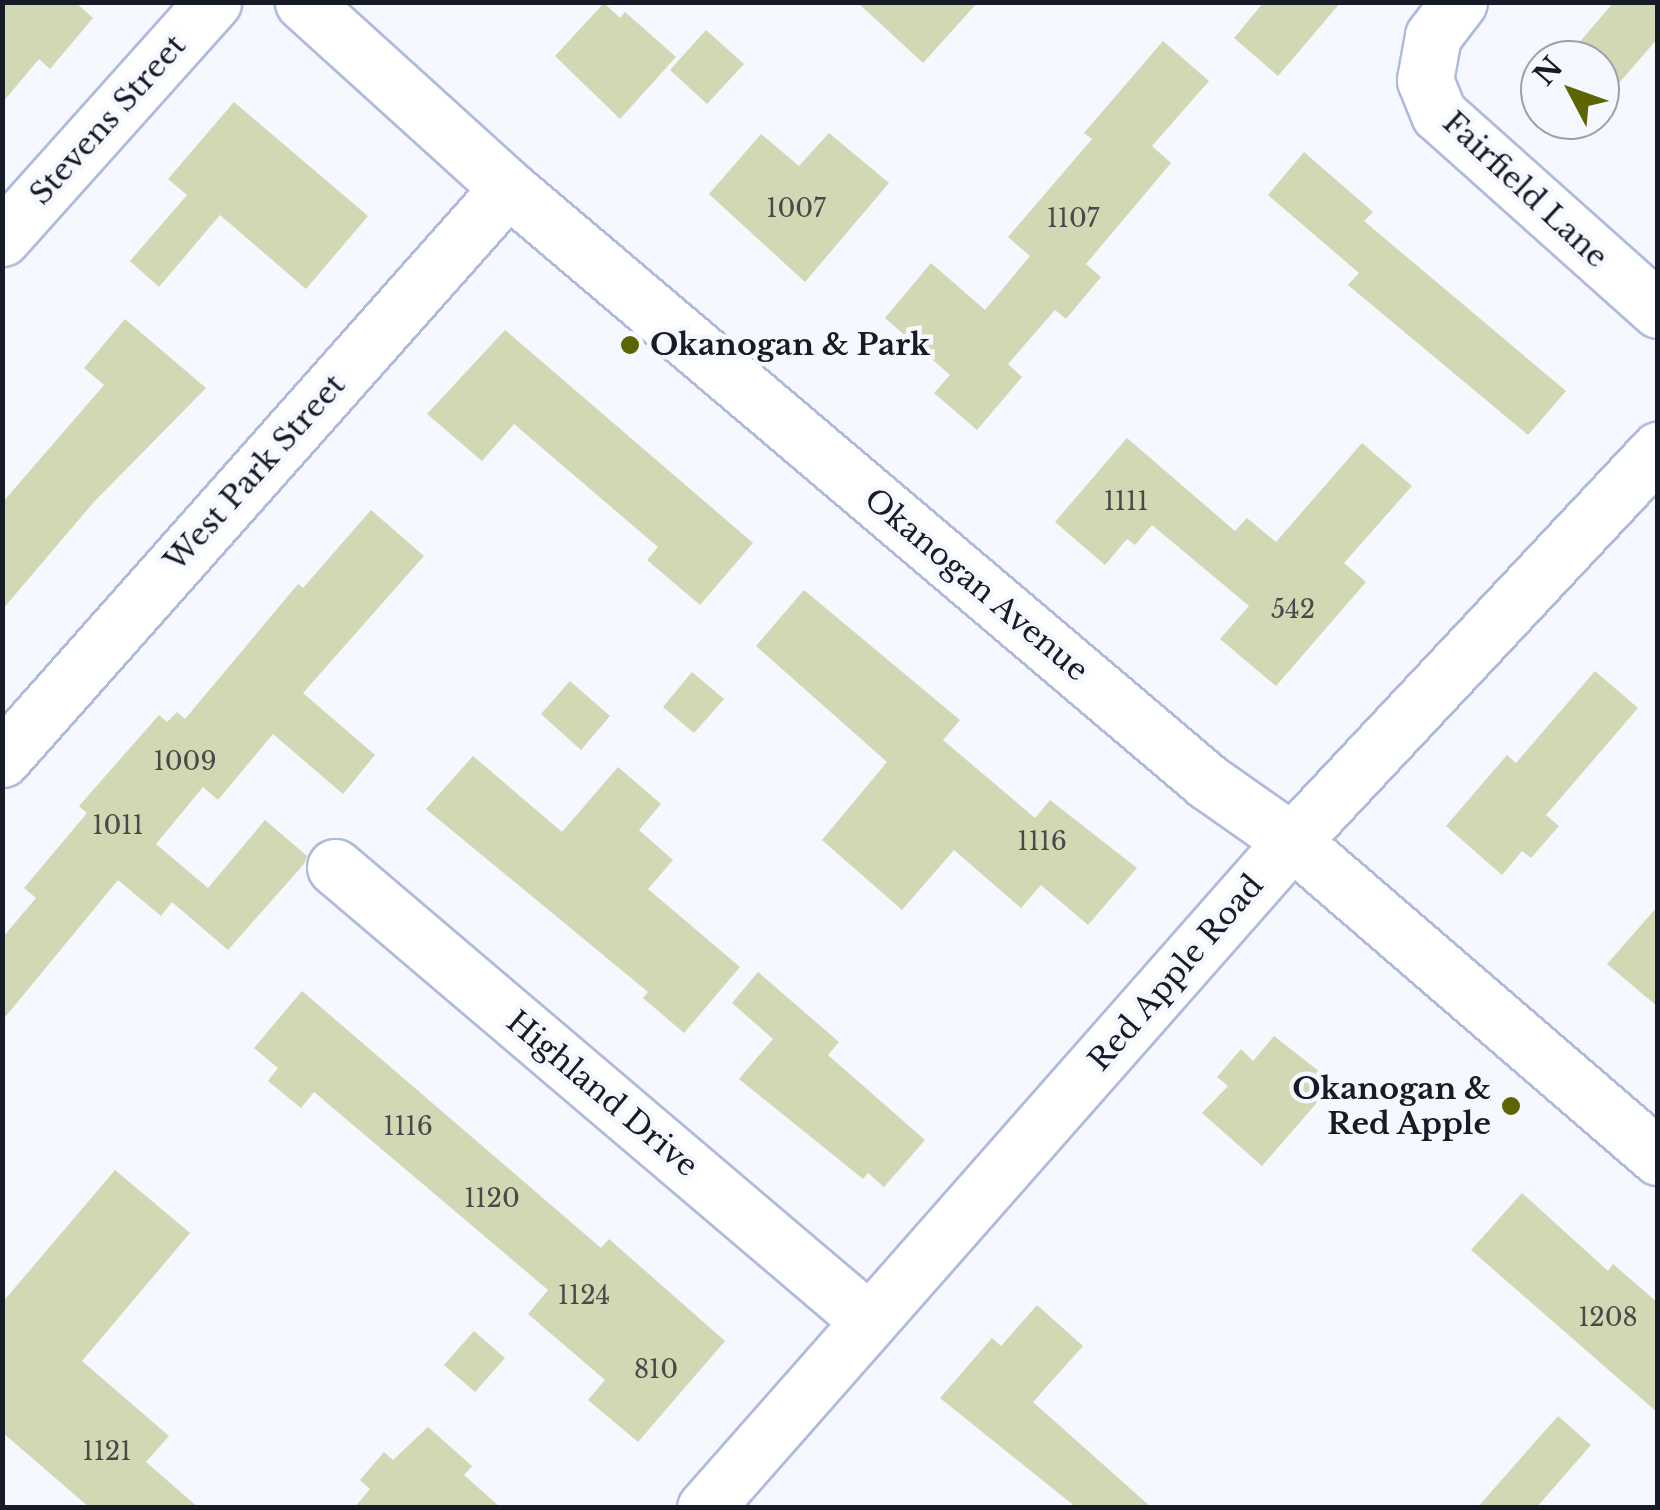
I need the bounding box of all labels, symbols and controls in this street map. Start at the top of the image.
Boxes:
street label: Stevens Street [23,28,193,212]
north arrow [1520,40,1620,140]
text: N [1527,50,1570,93]
street label: Fairfield Lane [1435,105,1615,275]
house number: 1007 [766,194,826,224]
house number: 1107 [1047,204,1099,234]
place label: Okanogan & Park [650,327,930,363]
marker: Okanogan & Park [619,334,641,356]
street label: West Park Street [157,367,353,579]
street label: Okanogan Avenue [857,481,1095,689]
house number: 1111 [1104,487,1148,517]
house number: 542 [1271,595,1315,625]
house number: 1009 [154,747,216,777]
house number: 1011 [92,811,144,841]
house number: 1116 [1017,827,1067,857]
street label: Red Apple Road [1081,867,1271,1079]
street label: Highland Drive [499,1004,705,1184]
place label: Okanogan & Red Apple [1292,1071,1491,1142]
marker: Okanogan & Red Apple [1500,1095,1522,1117]
house number: 1116 [383,1112,433,1142]
house number: 1120 [464,1184,520,1214]
house number: 1124 [558,1281,610,1311]
house number: 1208 [1578,1303,1638,1333]
house number: 810 [634,1355,678,1385]
house number: 1121 [83,1437,131,1467]

